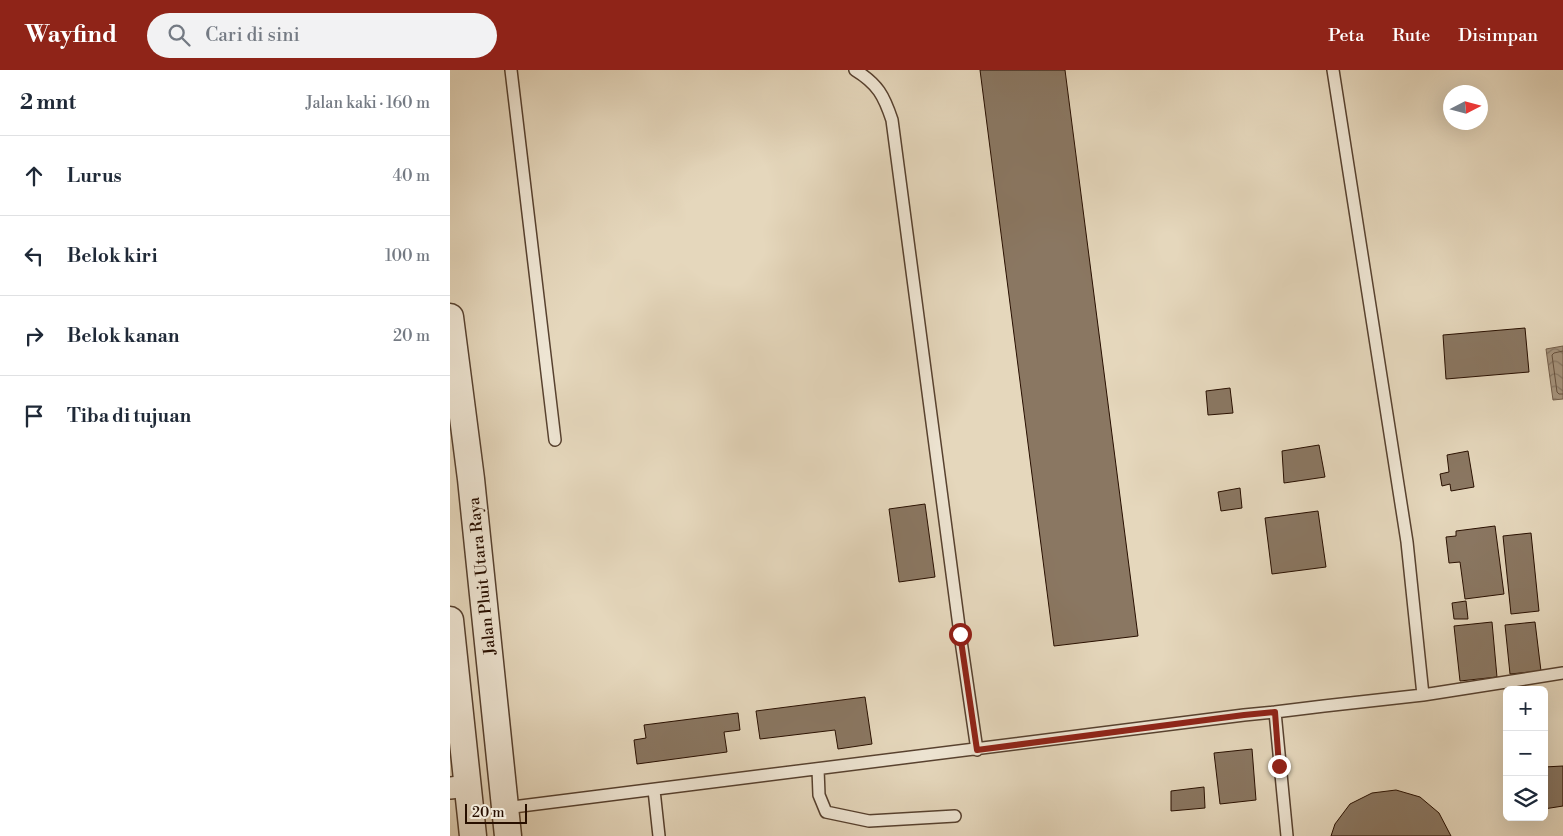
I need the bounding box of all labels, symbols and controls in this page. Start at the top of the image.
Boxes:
search box [147,13,497,58]
text: Wayfind [25,20,117,50]
icon: search [165,21,193,49]
text: Cari di sini [205,23,300,47]
text: Peta [1328,24,1364,47]
text: Rute [1392,24,1430,47]
text: Disimpan [1458,24,1538,47]
north arrow [1443,85,1488,130]
text: 2 mnt [20,90,76,116]
text: Jalan kaki · 160 m [306,93,430,113]
icon: ahead [20,162,48,190]
text: Lurus [67,164,122,188]
text: 40 m [393,166,430,186]
icon: left [20,242,48,270]
text: Belok kiri [67,244,157,268]
text: 100 m [385,246,430,266]
icon: right [20,322,48,350]
text: Belok kanan [67,324,180,348]
text: 20 m [393,326,430,346]
icon: arrive [20,402,48,430]
text: Tiba di tujuan [67,404,191,428]
street label: Jalan Pluit Utara Raya [464,495,500,657]
route start [949,623,972,646]
map controls [1503,686,1548,821]
button: + [1503,686,1548,731]
button: − [1503,731,1548,776]
route end [1268,755,1291,778]
button: layers [1503,776,1548,821]
scale bar [465,801,528,824]
text: 20 m [472,804,504,822]

